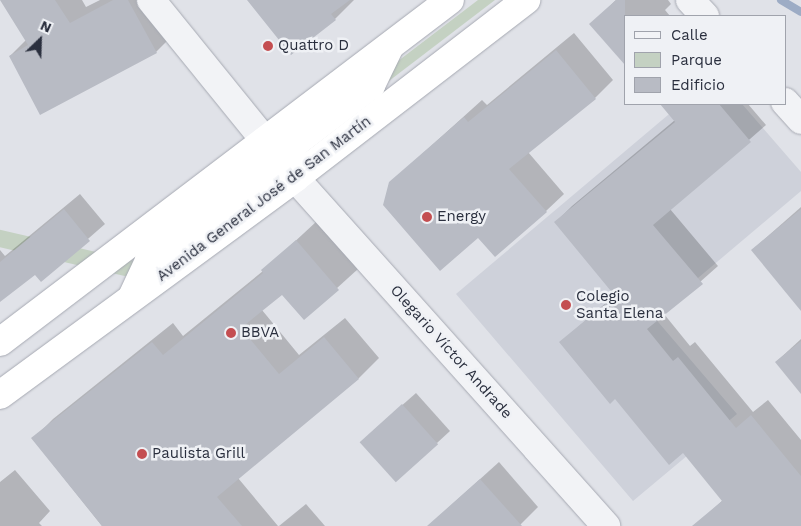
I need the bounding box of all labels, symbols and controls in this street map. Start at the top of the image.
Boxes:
north arrow [15,15,65,65]
legend [624,15,786,105]
text: N [38,17,54,36]
text: Calle [671,26,708,44]
place label: Quattro D [278,37,349,55]
marker: Quattro D [262,40,274,52]
text: Parque [671,51,722,69]
text: Edificio [671,76,725,94]
street label: Avenida General José de San Martín [153,112,375,286]
place label: Energy [437,208,486,226]
marker: Energy [421,211,433,223]
street label: Olegario Víctor Andrade [386,281,516,423]
place label: Colegio Santa Elena [576,287,664,322]
marker: Colegio Santa Elena [560,299,572,311]
place label: BBVA [241,324,279,342]
marker: BBVA [225,327,237,339]
place label: Paulista Grill [152,445,245,463]
marker: Paulista Grill [136,448,148,460]

